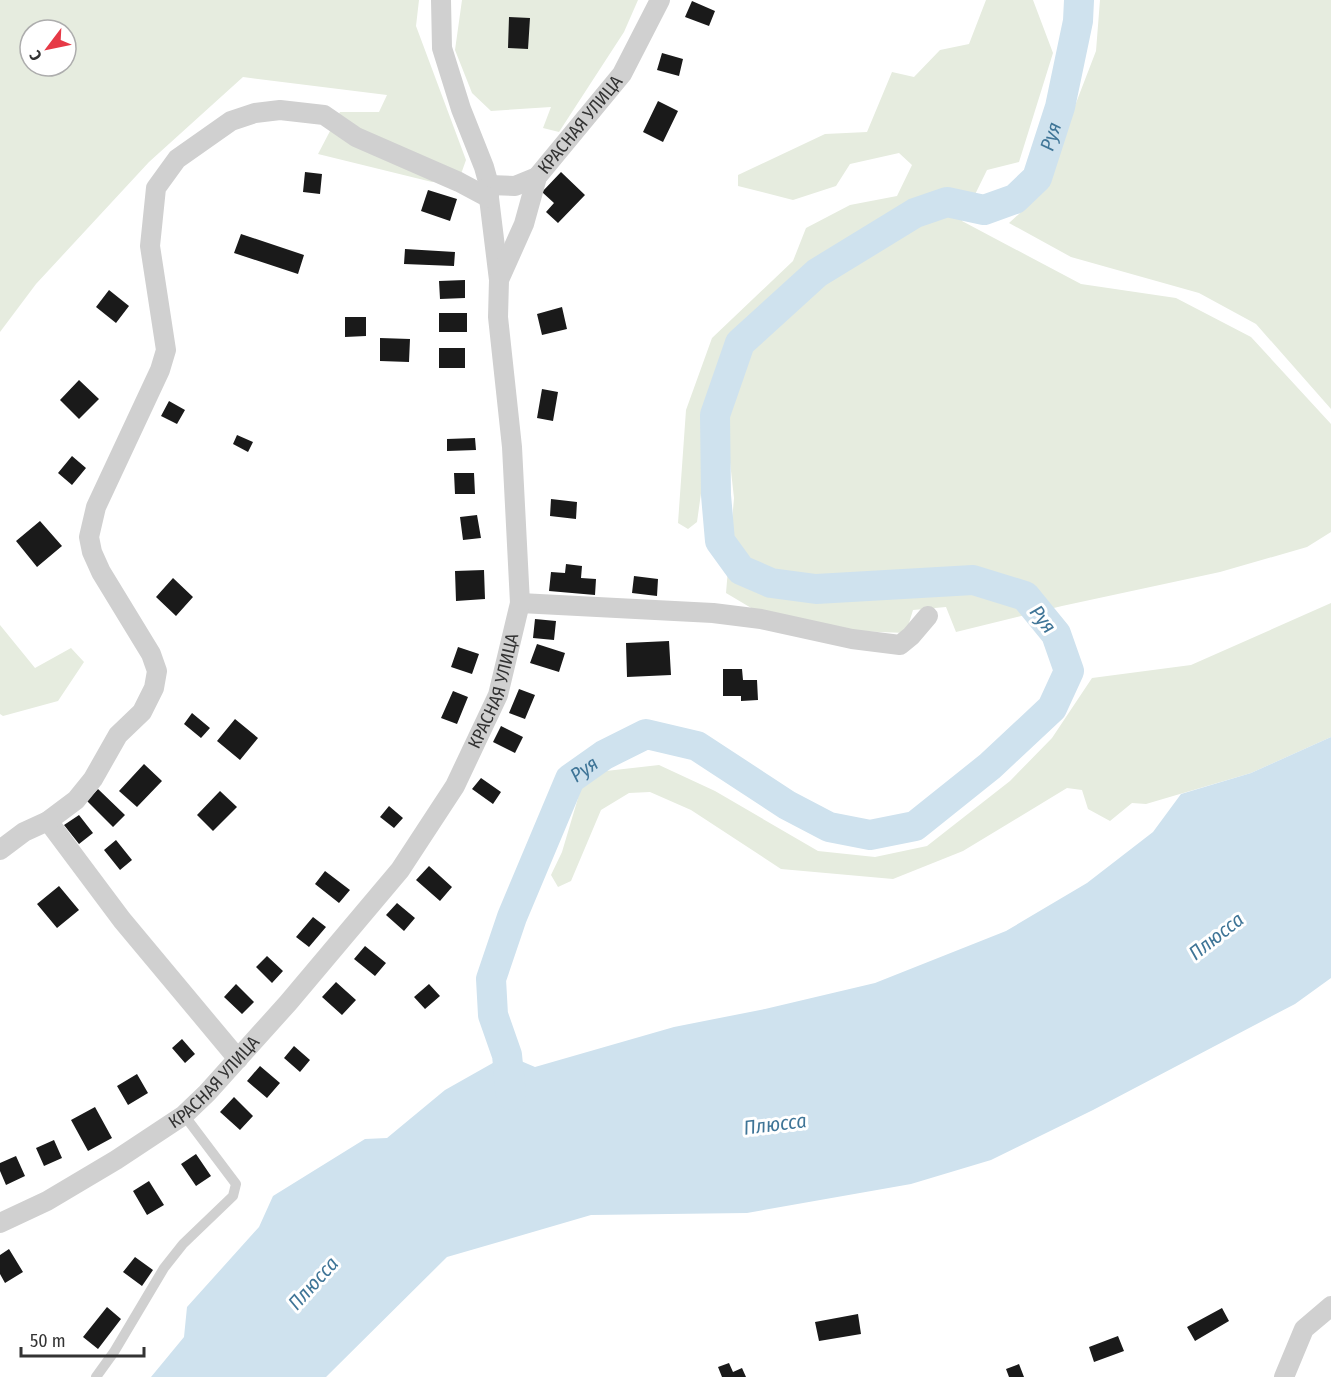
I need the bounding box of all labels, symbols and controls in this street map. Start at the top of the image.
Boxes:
north arrow [18,18,78,78]
text: С [25,47,46,64]
street label: КРАСНАЯ УЛИЦА [533,71,628,178]
water label: Руя [1035,119,1066,154]
water label: Руя [1025,600,1061,638]
street label: КРАСНАЯ УЛИЦА [463,631,523,752]
water label: Руя [565,751,603,787]
water label: Плюсса [1184,907,1248,965]
street label: КРАСНАЯ УЛИЦА [164,1031,264,1133]
water label: Плюсса [742,1108,808,1140]
water label: Плюсса [283,1251,343,1315]
scale bar [21,1320,144,1358]
text: 50 m [30,1330,66,1352]

